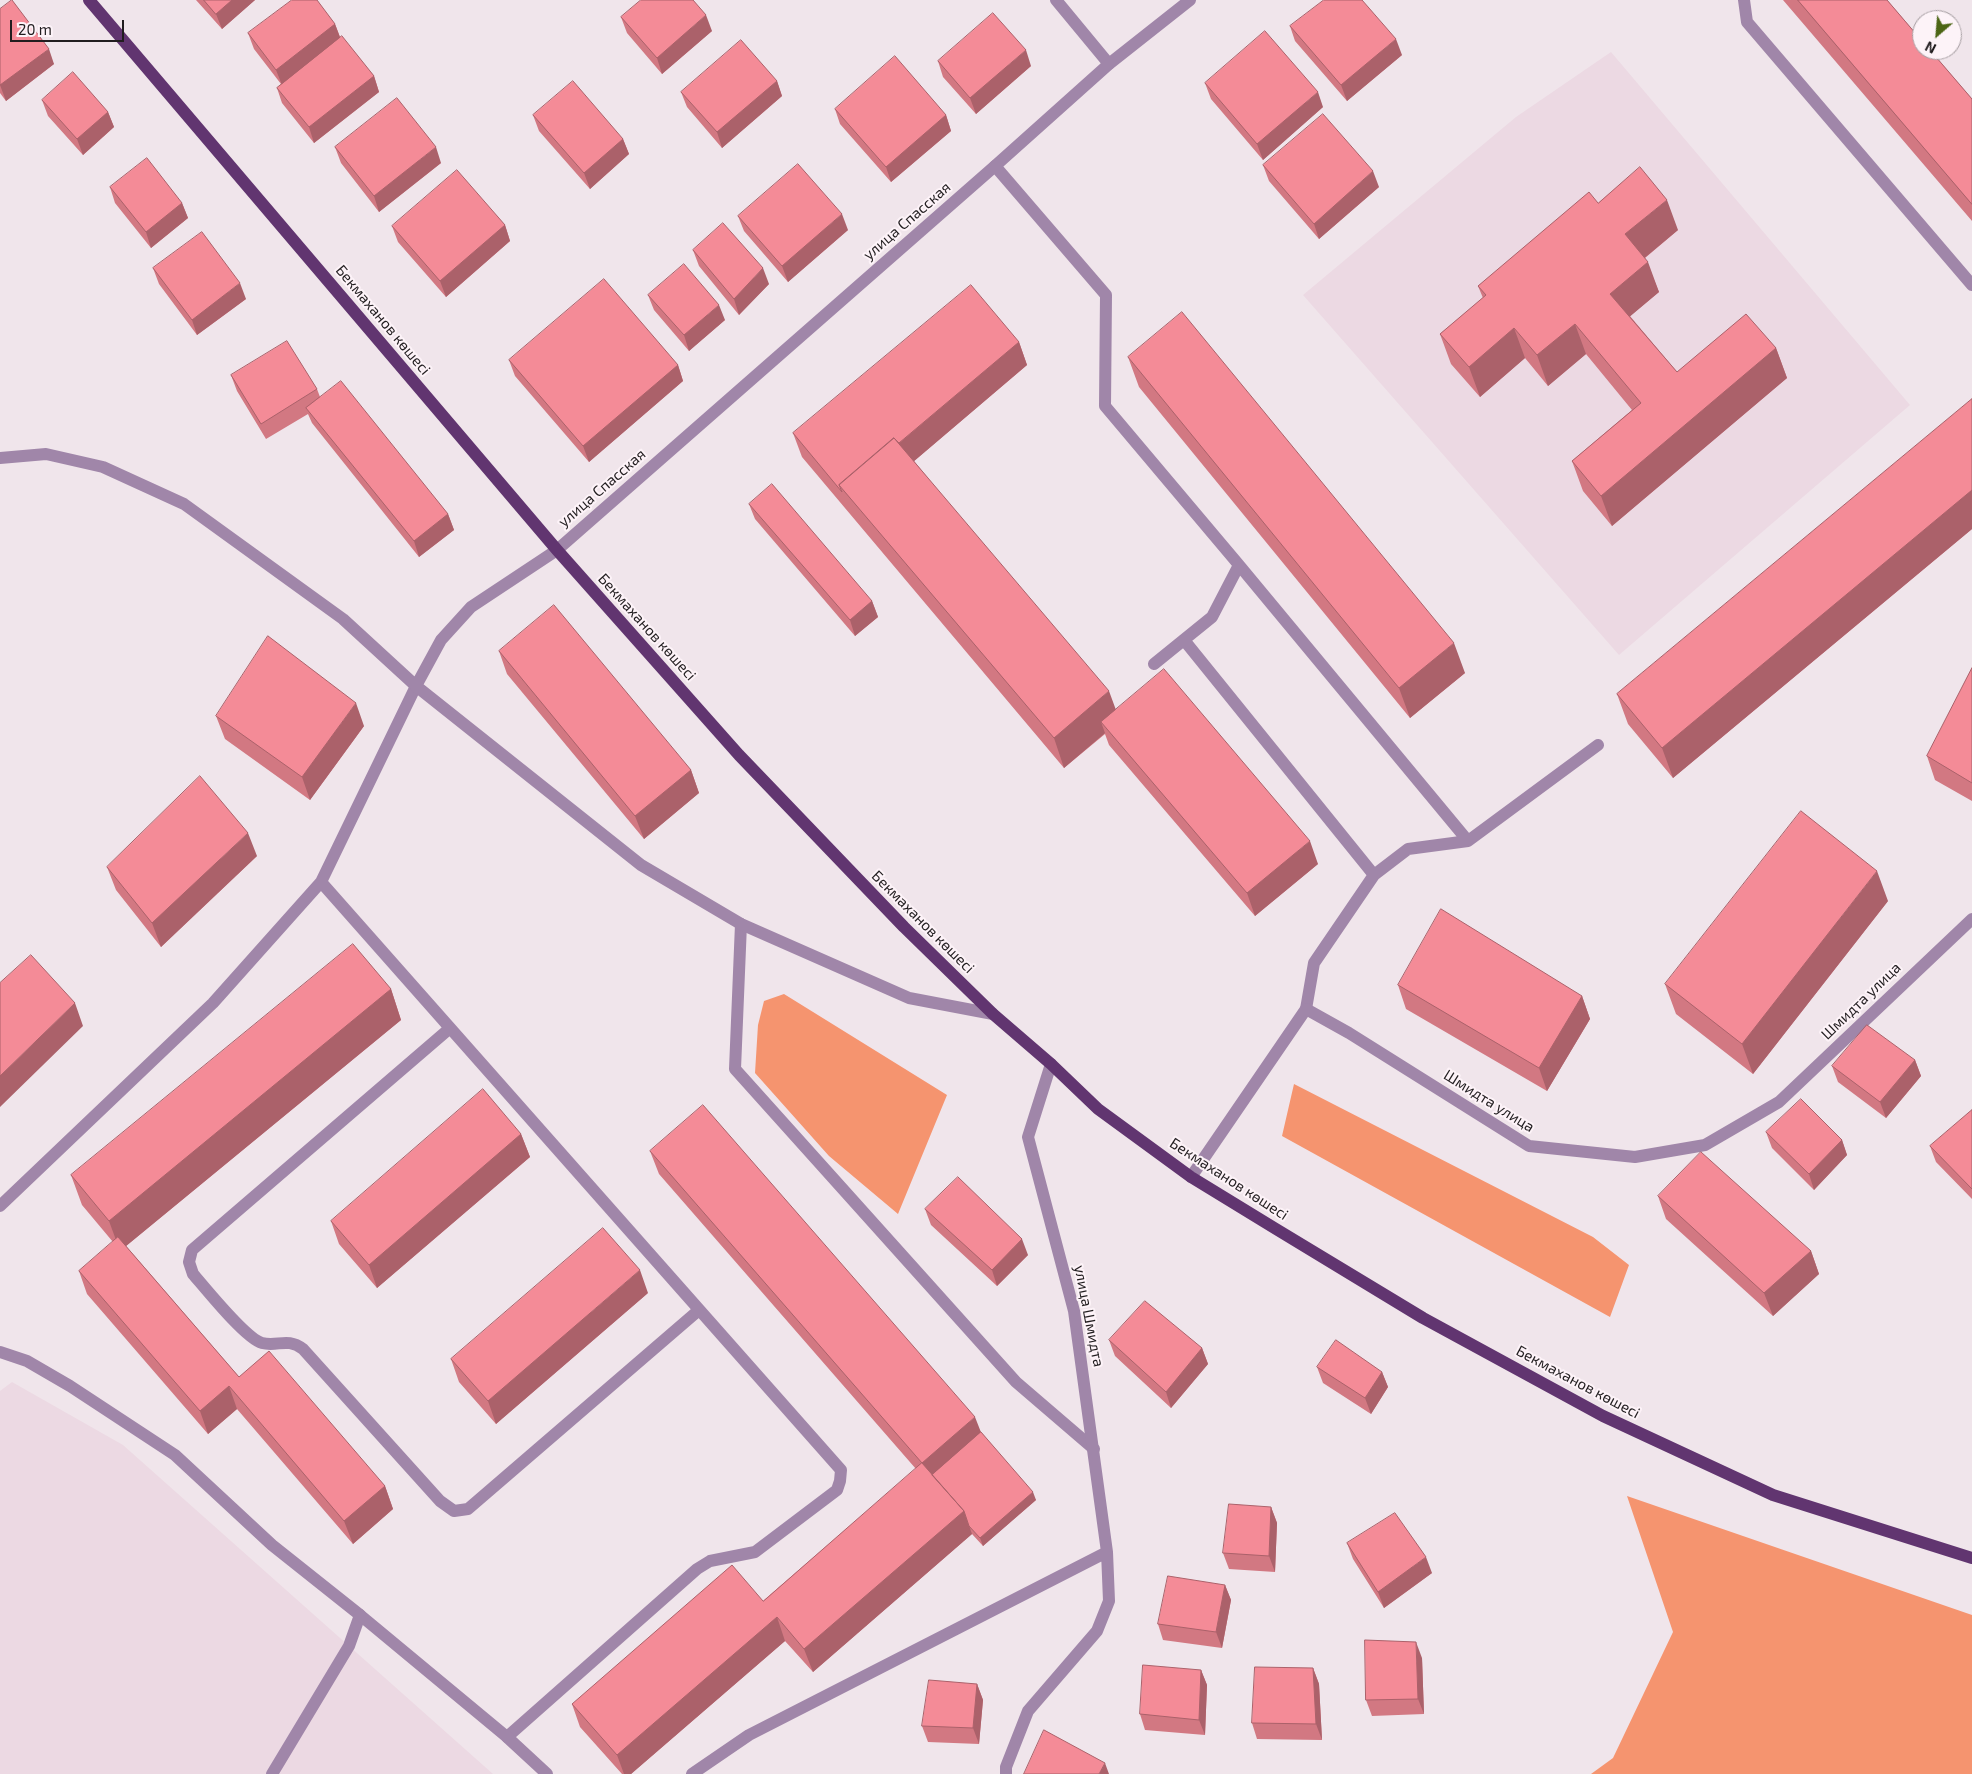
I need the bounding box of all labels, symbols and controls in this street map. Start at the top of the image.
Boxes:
scale bar [12,10,126,42]
north arrow [1912,10,1962,60]
text: 20 m [18,20,52,38]
text: N [1922,38,1939,58]
street label: улица Спасская [860,178,954,264]
street label: Бекмаханов көшесі [332,261,434,379]
street label: улица Спасская [555,445,649,531]
street label: Бекмаханов көшесі [594,570,700,684]
street label: Бекмаханов көшесі [868,867,978,977]
street label: Шмидта улица [1818,959,1904,1043]
street label: Шмидта улица [1440,1066,1538,1136]
street label: Бекмаханов көшесі [1166,1134,1292,1224]
street label: улица Шмидта [1070,1263,1108,1369]
street label: Бекмаханов көшесі [1513,1342,1643,1422]

